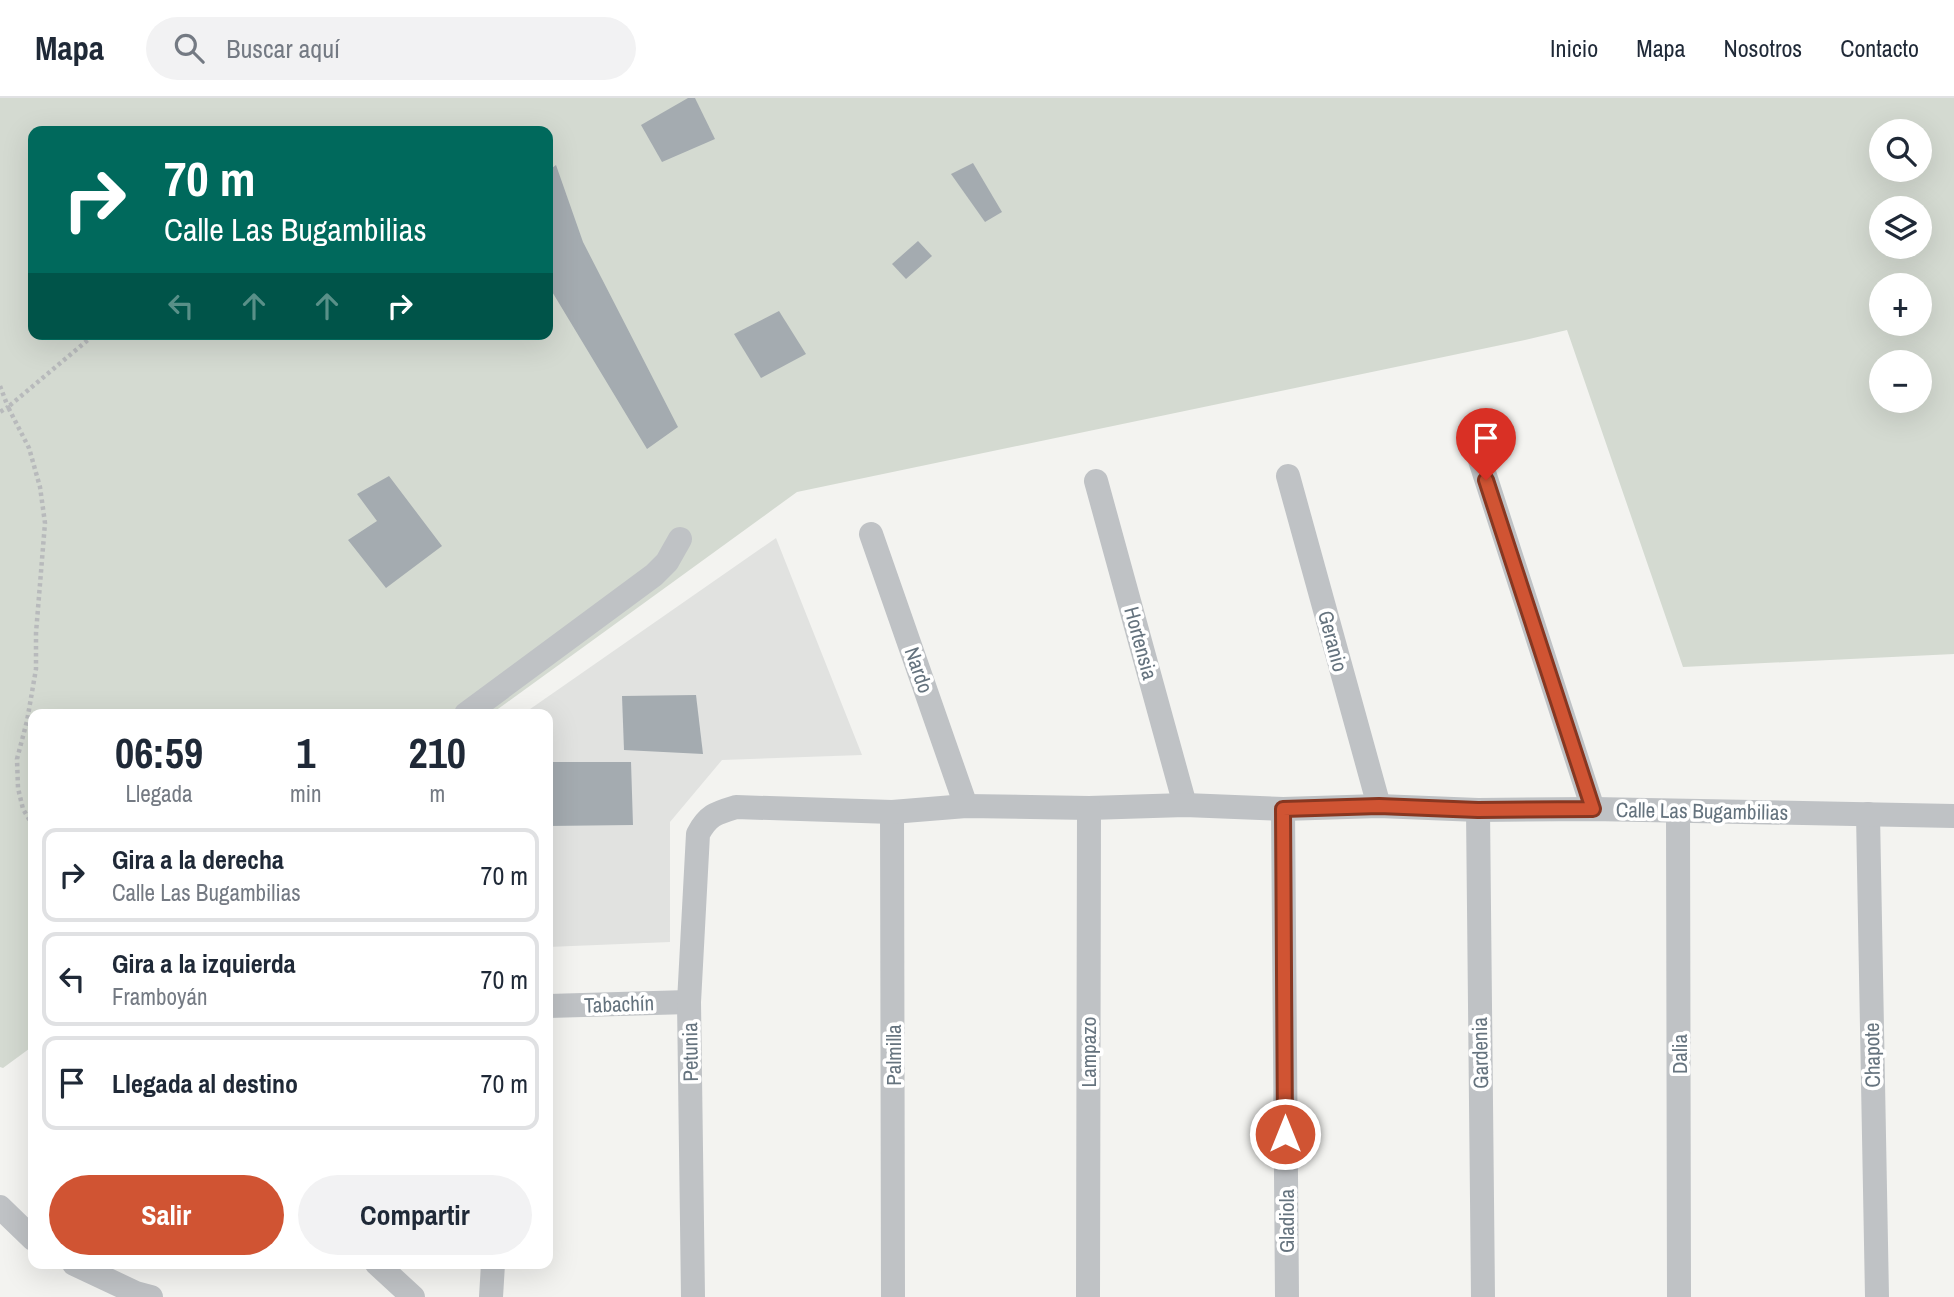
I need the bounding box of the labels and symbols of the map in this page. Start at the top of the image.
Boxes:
pin [1456,408,1516,480]
street label: Hortensia [1117,603,1165,683]
street label: Geranio [1311,607,1355,675]
street label: Nardo [898,643,940,697]
street label: Calle Las Bugambilias [1616,795,1788,827]
street label: Tabachín [583,988,655,1020]
street label: Gardenia [1465,1016,1495,1089]
street label: Lampazo [1074,1017,1103,1087]
street label: Petunia [675,1022,705,1082]
street label: Chapote [1857,1022,1887,1088]
street label: Palmilla [879,1024,908,1086]
street label: Dalia [1665,1033,1694,1074]
position arrow [1248,1097,1322,1171]
street label: Gladiola [1272,1189,1301,1253]

